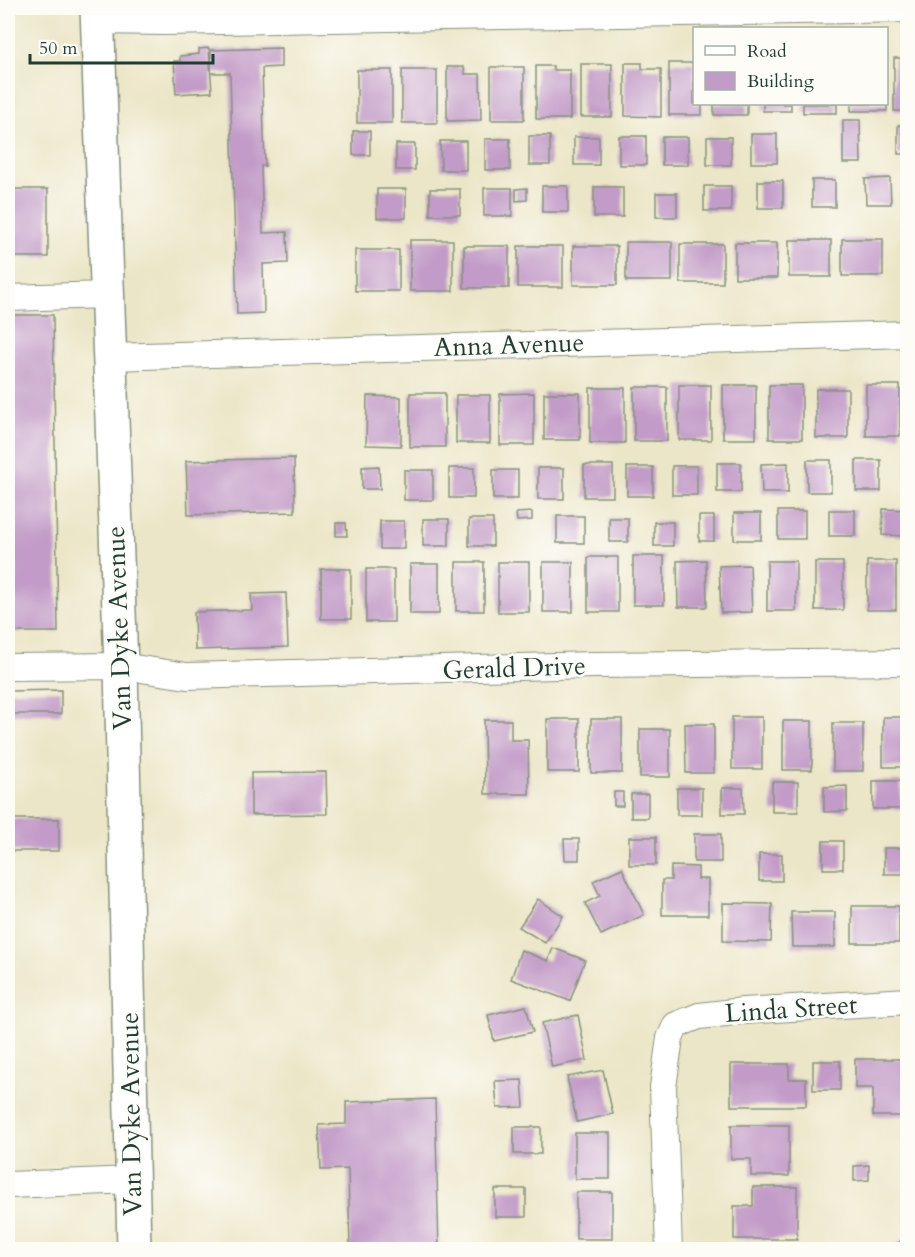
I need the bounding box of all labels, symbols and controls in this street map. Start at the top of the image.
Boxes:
scale bar [30,27,213,65]
legend [693,27,888,105]
text: 50 m [39,36,78,61]
text: Road [747,39,787,64]
text: Building [747,69,815,94]
street label: Anna Avenue [433,325,585,365]
street label: Van Dyke Avenue [98,525,140,731]
street label: Gerald Drive [442,648,586,688]
street label: Linda Street [724,987,858,1031]
street label: Van Dyke Avenue [112,1012,150,1216]

